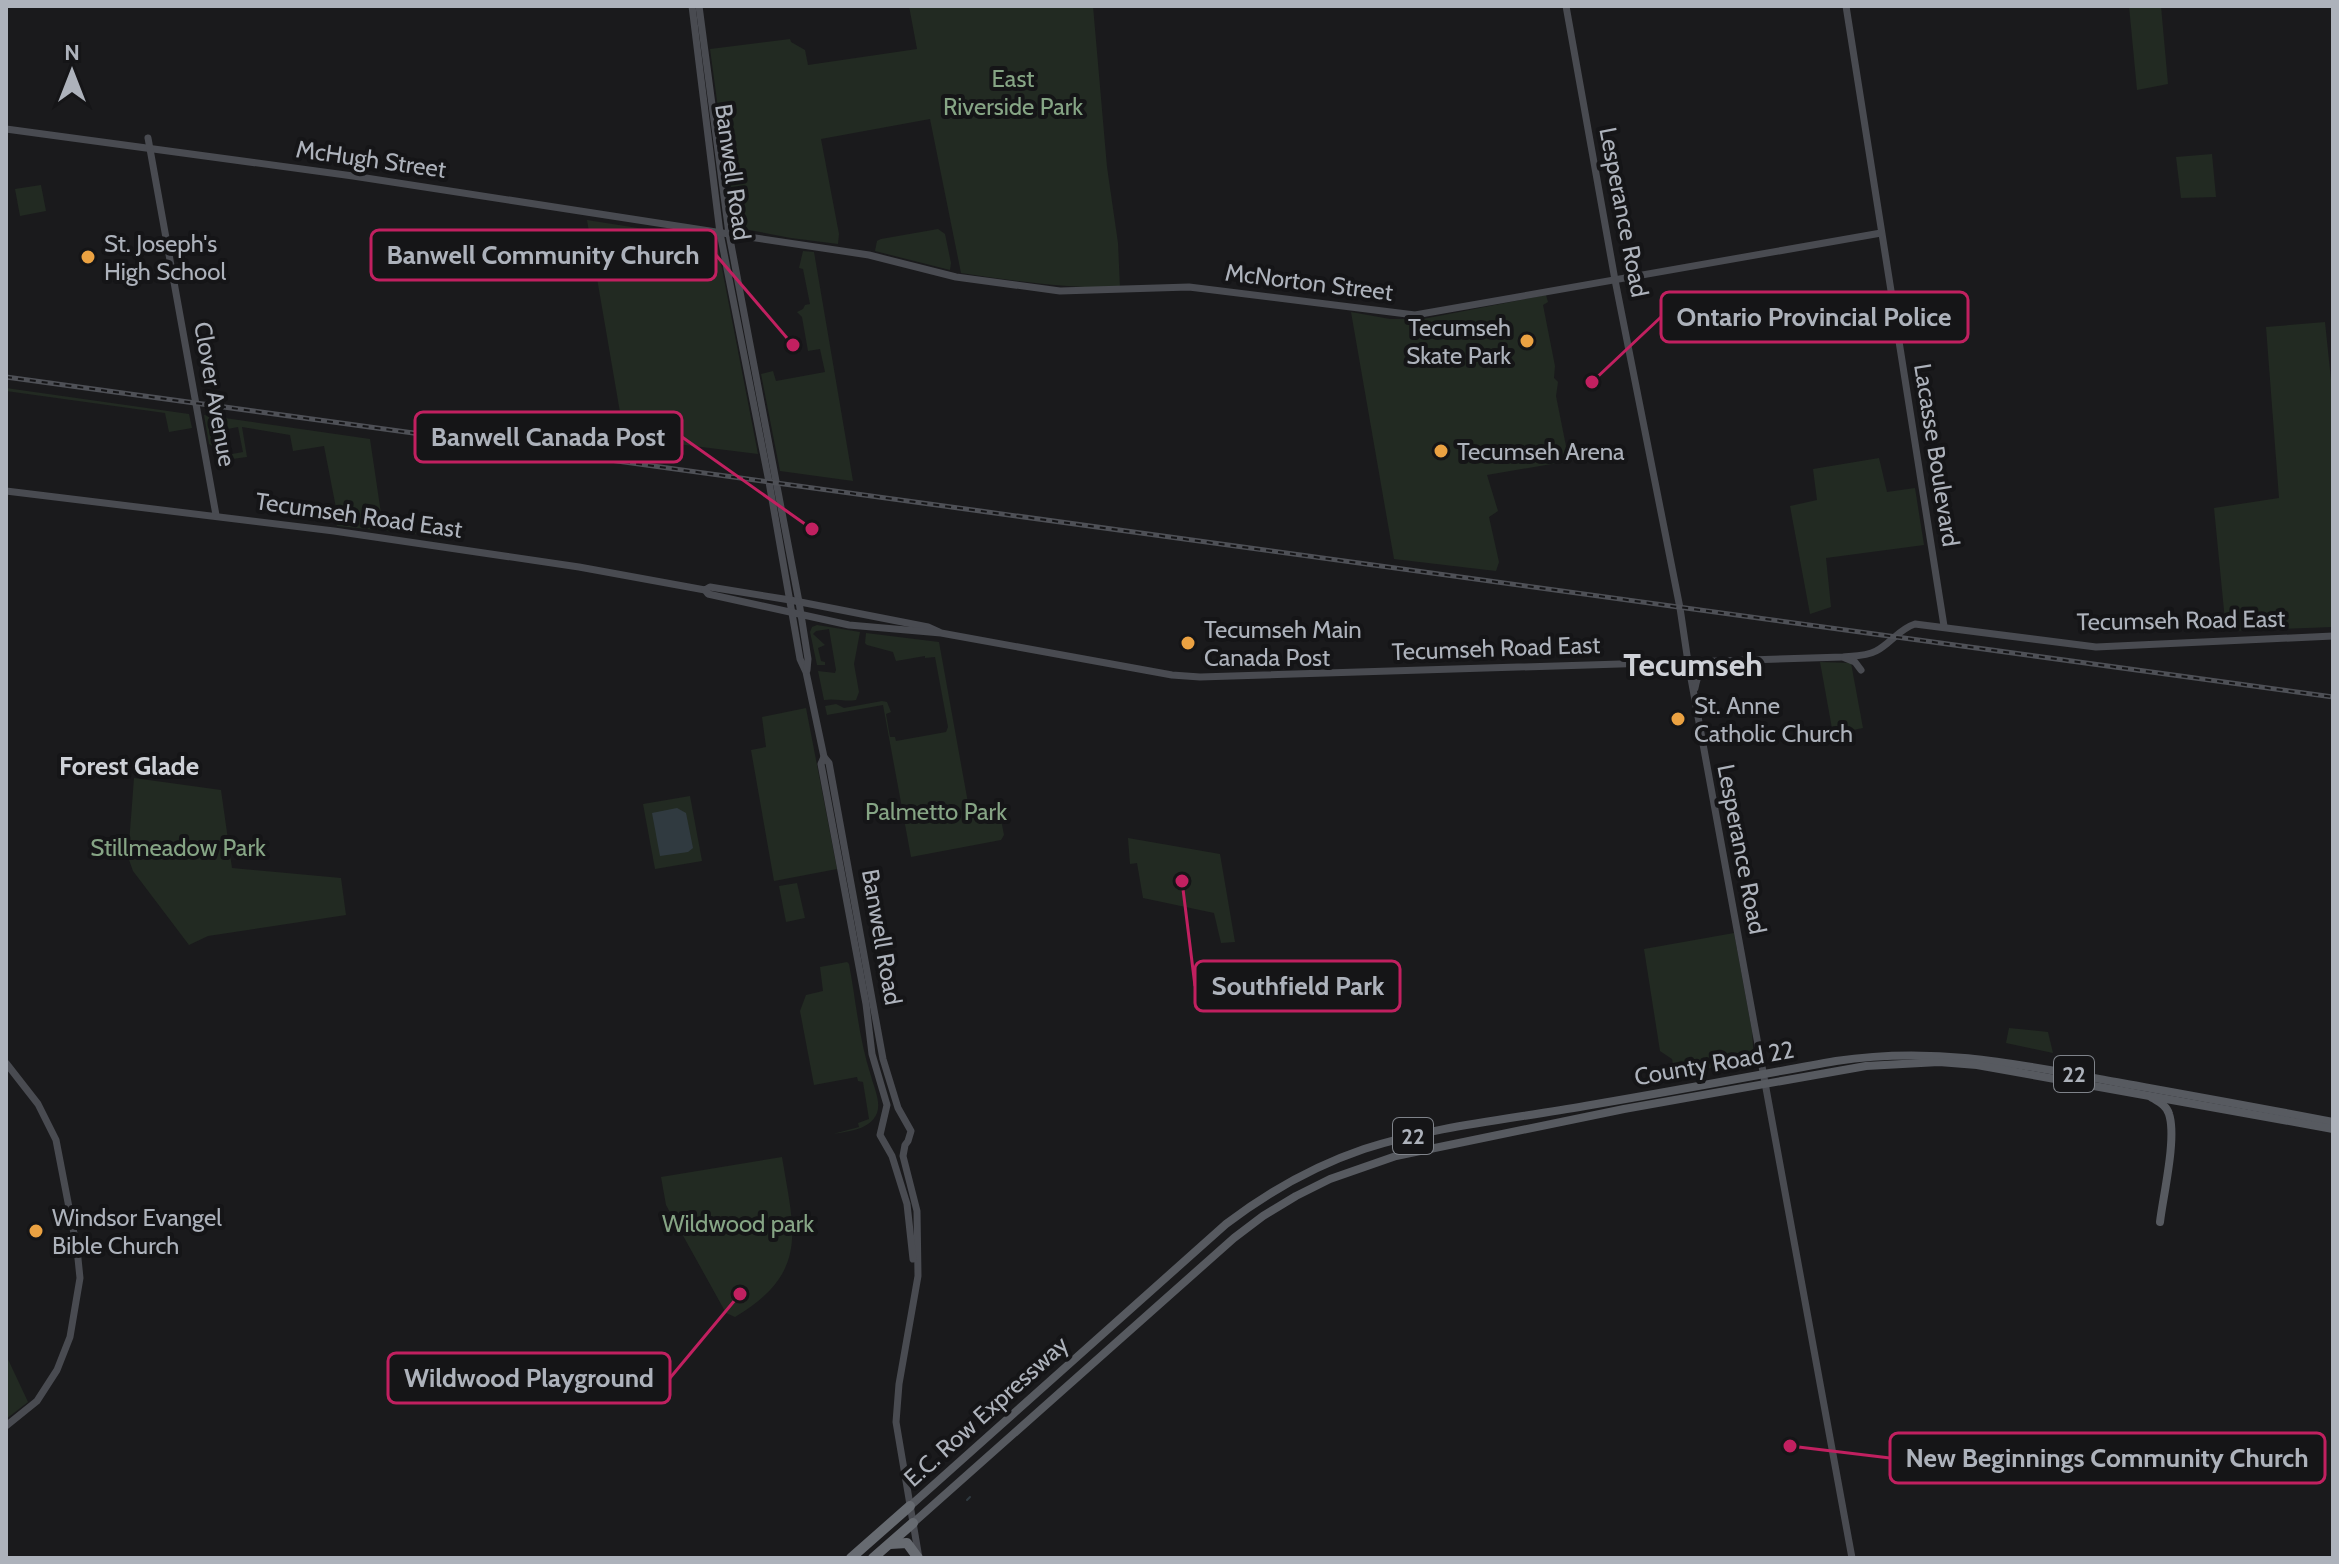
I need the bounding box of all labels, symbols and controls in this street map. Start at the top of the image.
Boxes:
north arrow [32,32,112,112]
text: N [64,39,80,66]
park label: East Riverside Park [943,64,1083,121]
street label: Banwell Road [709,102,757,242]
street label: Lesperance Road [1593,125,1655,299]
street label: McHugh Street [294,134,448,184]
place label: St. Joseph's High School [104,229,226,286]
callout: Banwell Community Church [371,230,716,280]
text: Banwell Community Church [386,239,700,271]
marker: St. Joseph's High School [79,248,97,266]
street label: McNorton Street [1223,257,1395,307]
callout: Ontario Provincial Police [1661,292,1968,342]
text: Ontario Provincial Police [1677,301,1951,333]
place label: Tecumseh Skate Park [1406,313,1511,370]
street label: Clover Avenue [188,319,242,469]
marker: Tecumseh Skate Park [1518,332,1536,350]
street label: Lacasse Boulevard [1908,361,1966,549]
callout: Banwell Canada Post [415,412,682,462]
text: Banwell Canada Post [431,421,665,453]
place label: Tecumseh Arena [1457,437,1625,466]
marker: Tecumseh Arena [1432,442,1450,460]
street label: Tecumseh Road East [254,486,464,544]
street label: Tecumseh Road East [2076,604,2286,636]
place label: Tecumseh Main Canada Post [1204,615,1362,672]
street label: Tecumseh Road East [1391,630,1601,666]
marker: Tecumseh Main Canada Post [1179,634,1197,652]
district label: Tecumseh [1623,645,1763,684]
place label: St. Anne Catholic Church [1694,691,1853,748]
marker: St. Anne Catholic Church [1669,710,1687,728]
district label: Forest Glade [59,750,199,782]
street label: Lesperance Road [1711,762,1773,936]
park label: Palmetto Park [865,797,1007,826]
park label: Stillmeadow Park [90,833,266,862]
street label: Banwell Road [856,867,908,1007]
callout: Southfield Park [1195,961,1400,1011]
text: Southfield Park [1212,970,1385,1002]
street label: County Road 22 [1632,1035,1796,1091]
road number: 22 [2054,1056,2094,1092]
road number: 22 [1393,1118,1433,1154]
place label: Windsor Evangel Bible Church [52,1203,222,1260]
park label: Wildwood park [662,1209,814,1238]
marker: Windsor Evangel Bible Church [27,1222,45,1240]
street label: E.C. Row Expressway [898,1330,1074,1492]
callout: Wildwood Playground [388,1353,670,1403]
text: Wildwood Playground [404,1362,654,1394]
callout: New Beginnings Community Church [1890,1433,2325,1483]
text: New Beginnings Community Church [1906,1442,2308,1474]

